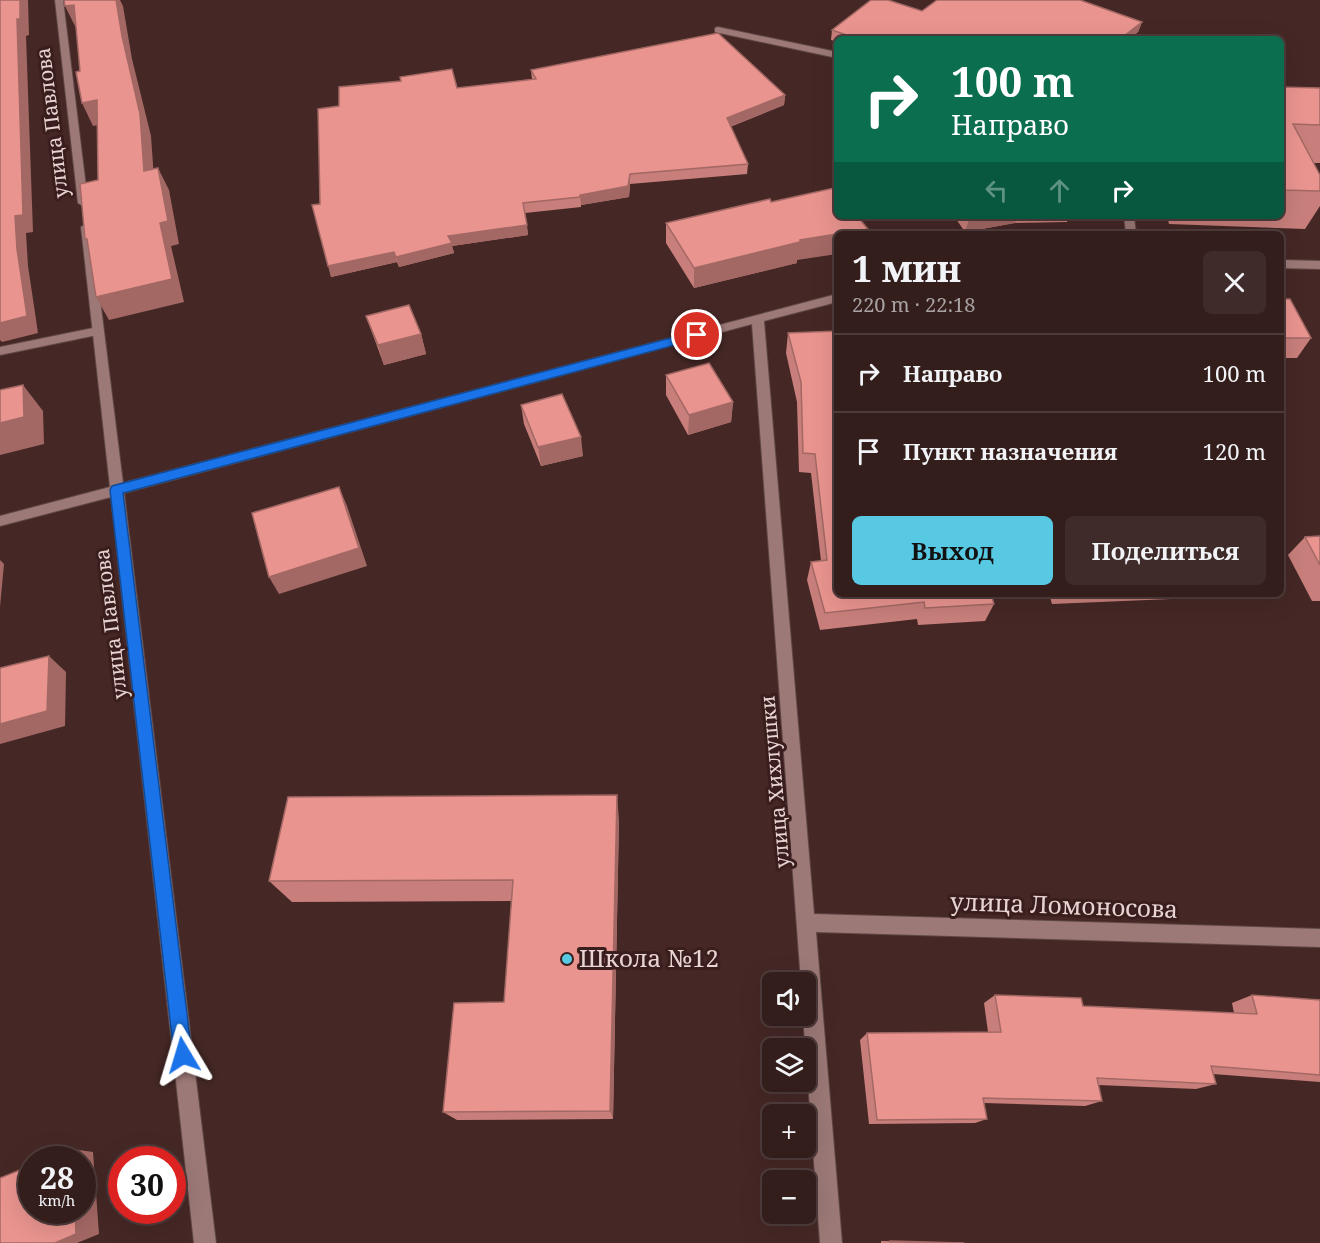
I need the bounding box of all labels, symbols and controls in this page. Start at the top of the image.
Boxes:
street label: улица Павлова [29,46,74,200]
text: 100 m [951,52,1075,109]
icon: right [852,60,930,138]
text: Направо [951,106,1069,143]
icon: left [980,174,1013,207]
icon: ahead [1043,174,1076,207]
icon: right [1106,174,1139,207]
text: 1 мин [852,244,961,293]
button: close [1203,251,1266,314]
text: 220 m · 22:18 [852,291,975,318]
pin [671,309,722,360]
icon: arrive [680,318,713,351]
icon: right [852,357,885,390]
text: Направо [903,358,1002,388]
text: 100 m [1203,358,1266,388]
icon: arrive [852,435,885,468]
text: Пункт назначения [903,436,1117,466]
text: 120 m [1203,436,1266,466]
button: Выход [852,516,1053,585]
button: Поделиться [1065,516,1266,585]
street label: улица Павлова [88,547,133,701]
street label: улица Хихлушки [754,695,795,869]
street label: улица Ломоносова [950,884,1179,925]
place label: Школа №12 [579,941,719,974]
marker: Школа №12 [560,952,574,966]
map controls [762,972,816,1224]
button: sound [762,972,816,1026]
position arrow [151,1023,215,1087]
button: layers [762,1038,816,1092]
button: + [762,1104,816,1158]
speed limit sign: 30 [108,1146,186,1224]
text: 28 [40,1157,74,1198]
button: − [762,1170,816,1224]
text: km/h [39,1190,75,1210]

